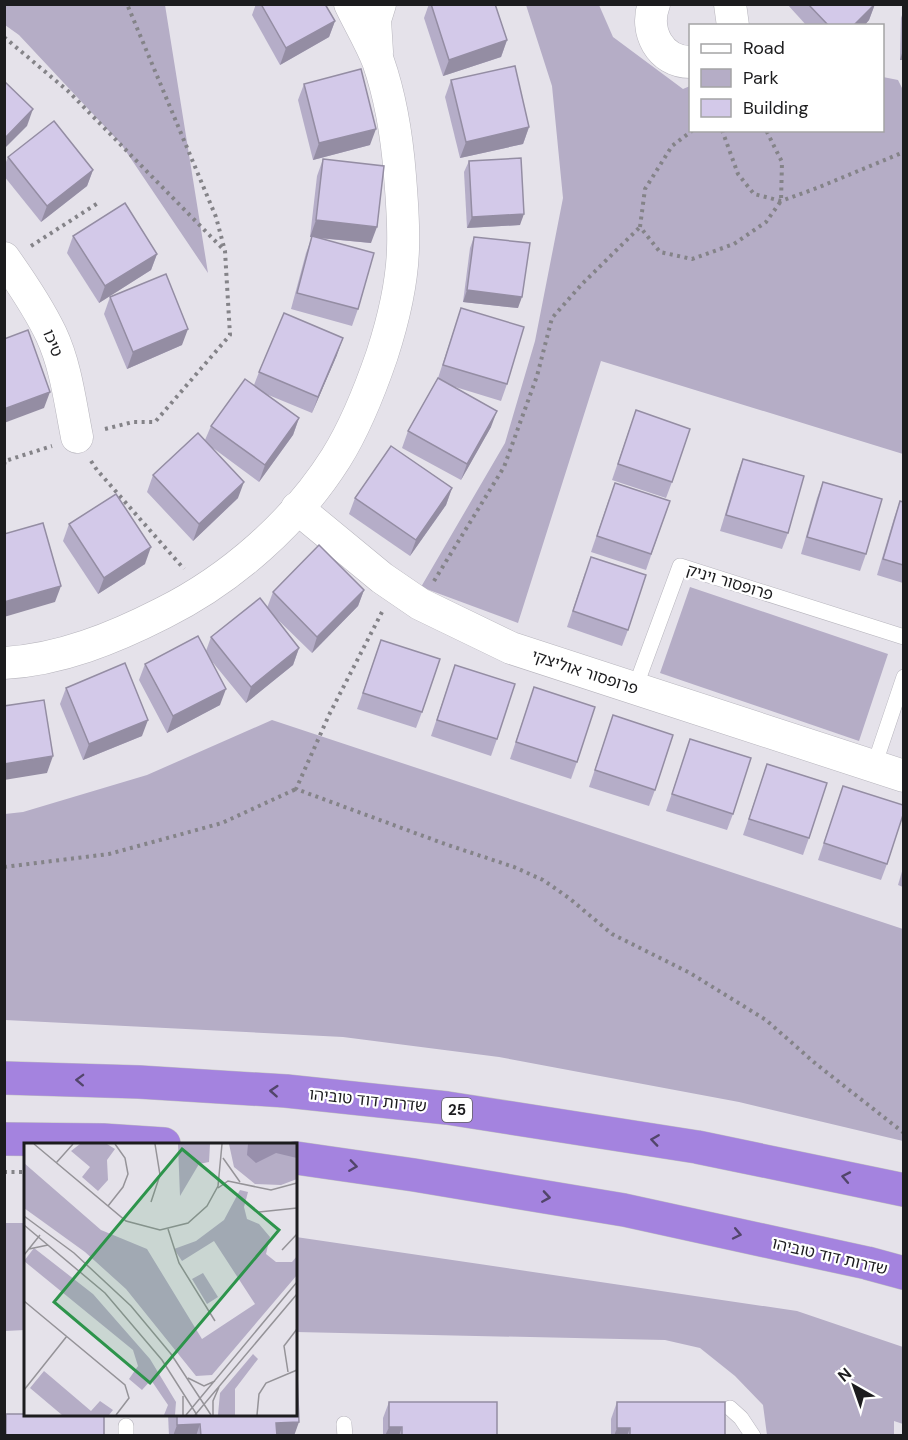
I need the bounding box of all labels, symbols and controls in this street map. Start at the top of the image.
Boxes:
legend [689,24,884,132]
text: Road [743,36,785,60]
text: Park [743,66,779,90]
text: Building [743,96,808,120]
street label: טיכו [38,326,68,360]
street label: פרופסור ויניק [684,559,776,605]
street label: פרופסור אוליצקי [529,645,641,699]
one-way arrow [75,1074,84,1086]
street label: שדרות דוד טוביהו [308,1083,428,1117]
one-way arrow [270,1084,279,1097]
road number: 25 [442,1098,472,1122]
one-way arrow [650,1135,660,1147]
inset map [24,1143,297,1416]
one-way arrow [349,1160,358,1172]
one-way arrow [842,1171,852,1184]
one-way arrow [541,1190,551,1203]
one-way arrow [732,1227,742,1240]
street label: שדרות דוד טוביהו [770,1233,890,1279]
north arrow [824,1356,884,1416]
text: N [833,1363,856,1387]

